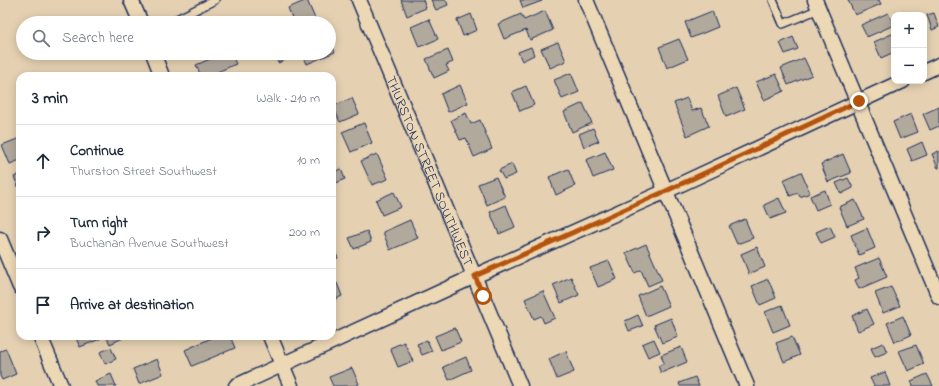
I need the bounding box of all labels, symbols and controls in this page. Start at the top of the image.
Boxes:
map controls [891,12,927,84]
button: + [891,12,927,48]
search box [16,16,336,60]
icon: search [30,27,52,49]
text: Search here [62,27,134,49]
button: − [891,48,927,84]
street label: THURSTON STREET SOUTHWEST [380,73,478,270]
text: 3 min [32,86,68,111]
text: Walk · 210 m [256,89,320,108]
route end [850,92,868,110]
text: Continue [70,140,124,162]
icon: ahead [32,150,54,172]
text: 10 m [297,151,320,170]
text: Thurston Street Southwest [70,162,217,181]
text: Turn right [70,212,128,234]
icon: right [32,222,54,244]
text: 200 m [289,223,320,242]
text: Buchanan Avenue Southwest [70,234,229,253]
route start [474,287,492,305]
icon: arrive [32,294,54,316]
text: Arrive at destination [70,294,194,316]

